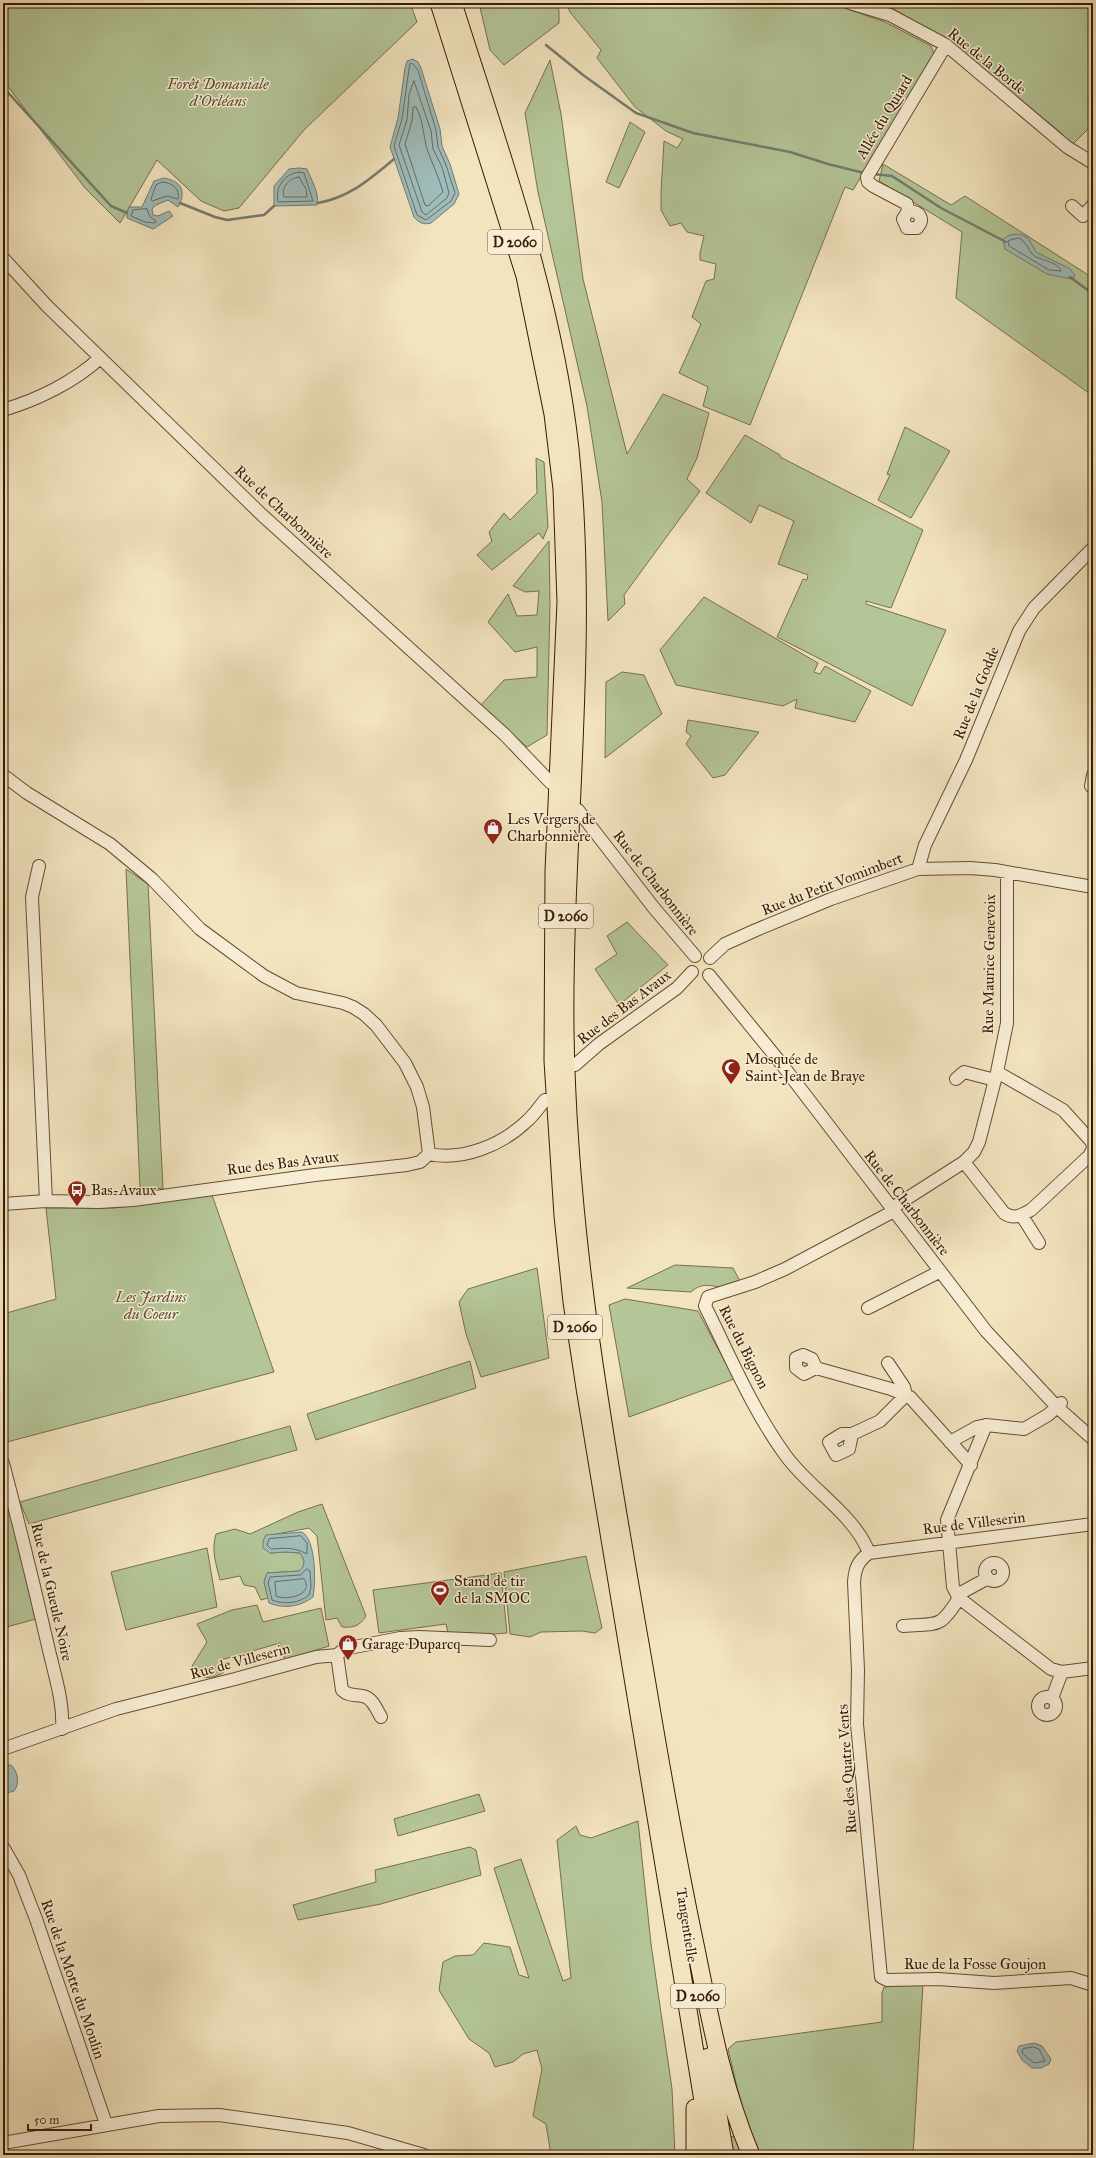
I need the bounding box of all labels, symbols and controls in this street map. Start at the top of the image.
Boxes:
street label: Rue de la Borde [944,24,1030,98]
street label: Allée du Quiard [851,71,916,163]
park label: Forêt Domaniale d'Orléans [166,75,269,110]
road number: D 2060 [488,230,542,254]
street label: Rue de Charbonnière [231,462,337,562]
street label: Rue de la Godde [949,644,1003,742]
place label: Les Vergers de Charbonnière [507,810,596,845]
shop icon: Les Vergers de Charbonnière [482,817,504,845]
street label: Rue de Charbonnière [609,827,703,939]
street label: Rue du Petit Vomimbert [759,849,906,919]
street label: Rue Maurice Genevoix [979,893,999,1034]
road number: D 2060 [539,904,593,928]
street label: Rue des Bas Avaux [573,966,675,1048]
place label: Mosquée de Saint-Jean de Braye [745,1050,865,1086]
mosque icon: Mosquée de Saint-Jean de Braye [720,1057,742,1085]
street label: Rue des Bas Avaux [226,1147,340,1179]
street label: Rue de Charbonnière [860,1147,954,1259]
bus stop icon: Bas-Avaux [66,1179,88,1207]
place label: Bas-Avaux [91,1181,157,1199]
park label: Les Jardins du Coeur [114,1288,187,1323]
street label: Rue du Bignon [715,1302,773,1392]
road number: D 2060 [548,1315,602,1339]
street label: Rue de Villeserin [922,1508,1026,1538]
street label: Rue de la Gueule Noire [27,1521,77,1663]
place label: Stand de tir de la SMOC [454,1572,530,1607]
sports icon: Stand de tir de la SMOC [429,1579,451,1607]
shop icon: Garage Duparcq [337,1633,359,1661]
place label: Garage Duparcq [362,1635,461,1654]
street label: Rue de Villeserin [188,1639,292,1683]
street label: Rue des Quatre Vents [833,1703,861,1835]
street label: Tangentielle [672,1887,702,1963]
street label: Rue de la Motte du Moulin [37,1897,109,2061]
street label: Rue de la Fosse Goujon [904,1955,1046,1973]
road number: D 2060 [671,1984,725,2008]
scale bar [28,2106,91,2132]
text: 50 m [34,2113,59,2127]

